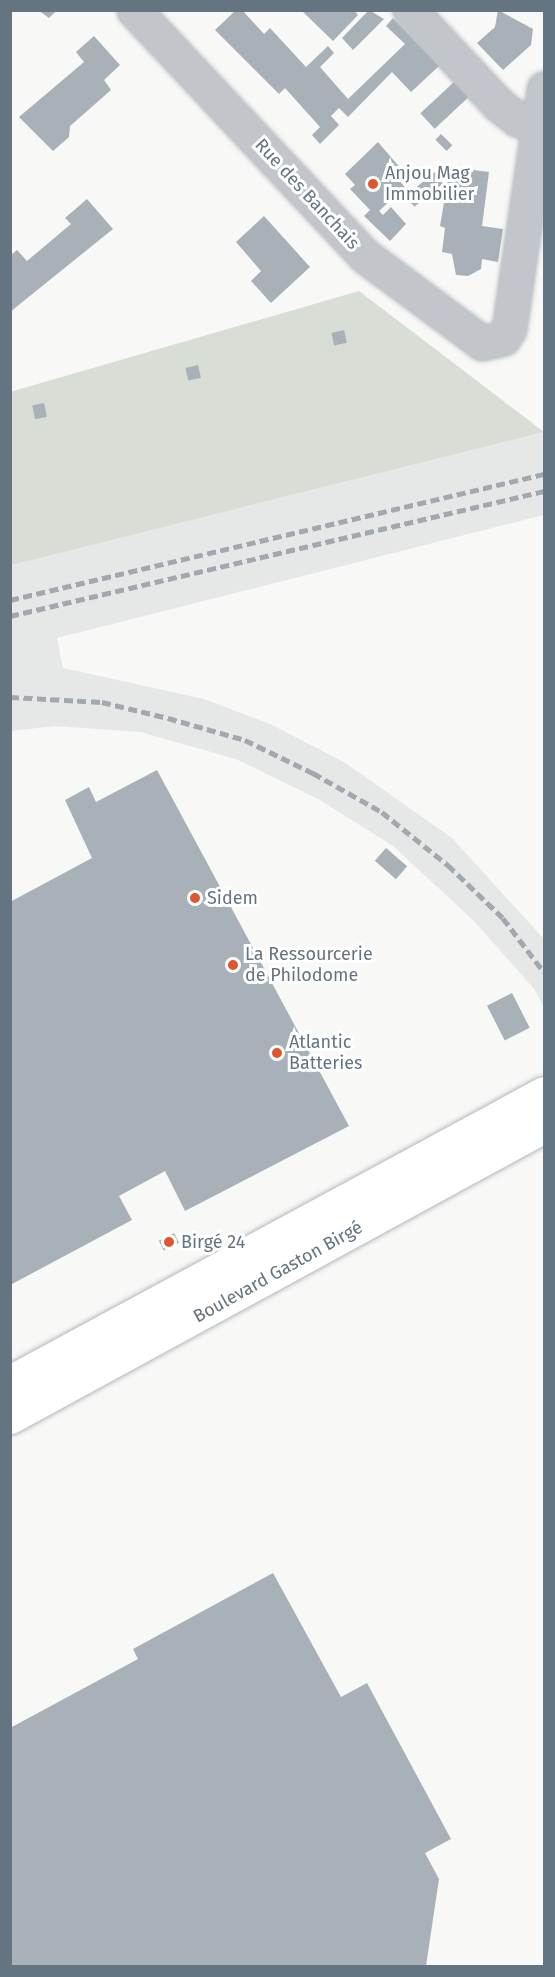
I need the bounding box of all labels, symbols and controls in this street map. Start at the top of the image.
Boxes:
street label: Rue des Banchais [250,134,364,254]
place label: Anjou Mag Immobilier [385,163,475,206]
marker: Anjou Mag Immobilier [366,177,380,191]
place label: Sidem [207,887,258,909]
marker: Sidem [188,891,202,905]
place label: La Ressourcerie de Philodome [245,944,373,986]
marker: La Ressourcerie de Philodome [226,958,240,972]
place label: Atlantic Batteries [289,1032,363,1074]
marker: Atlantic Batteries [270,1046,284,1060]
street label: Boulevard Gaston Birgé [190,1216,366,1328]
place label: Birgé 24 [181,1231,245,1253]
marker: Birgé 24 [162,1235,176,1249]

